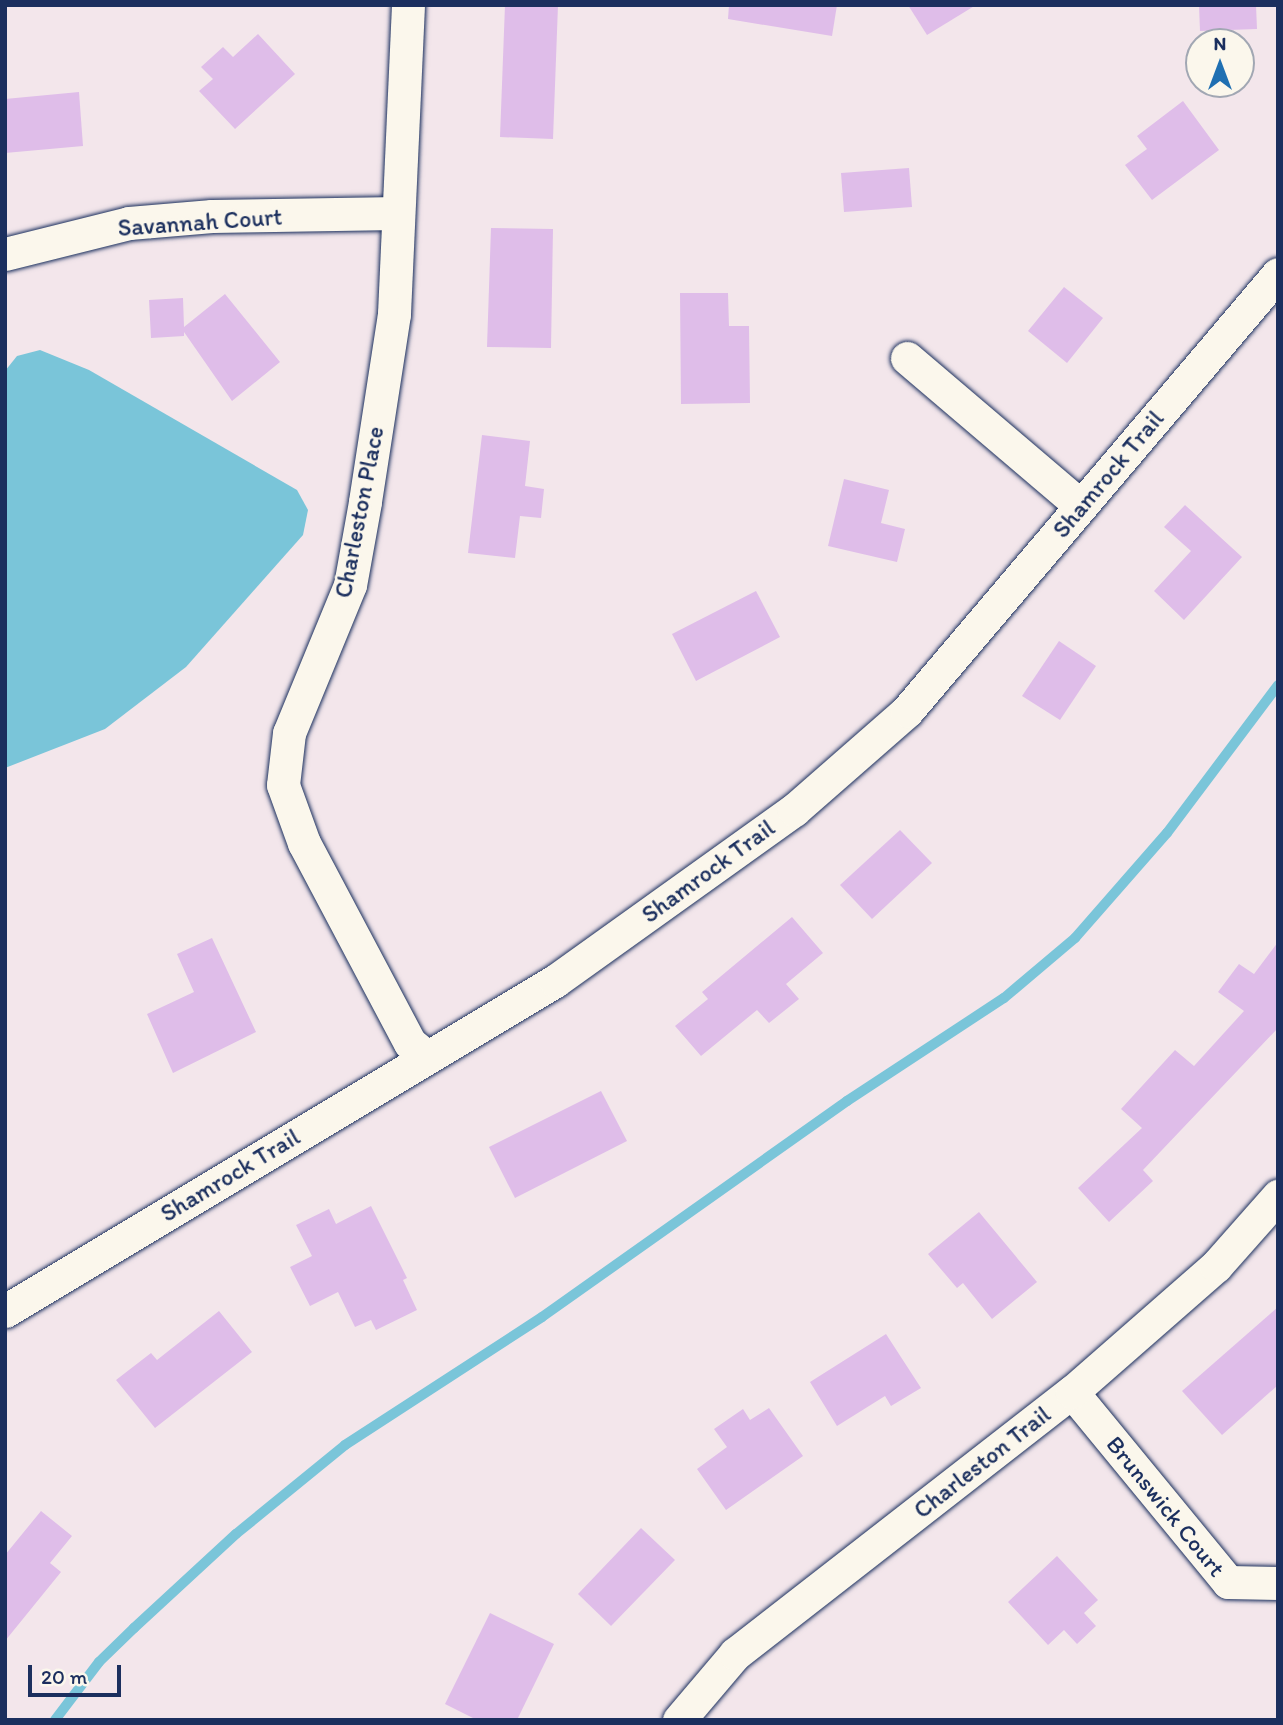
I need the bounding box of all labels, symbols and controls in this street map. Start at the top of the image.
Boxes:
north arrow [1185,28,1255,98]
text: N [1214,32,1226,55]
street label: Savannah Court [117,202,283,242]
street label: Shamrock Trail [1047,405,1169,543]
street label: Charleston Place [328,424,390,600]
street label: Shamrock Trail [637,814,779,928]
street label: Shamrock Trail [156,1123,304,1227]
street label: Charleston Trail [908,1400,1056,1524]
street label: Brunswick Court [1101,1430,1231,1582]
scale bar [32,1652,124,1696]
text: 20 m [41,1664,87,1689]

